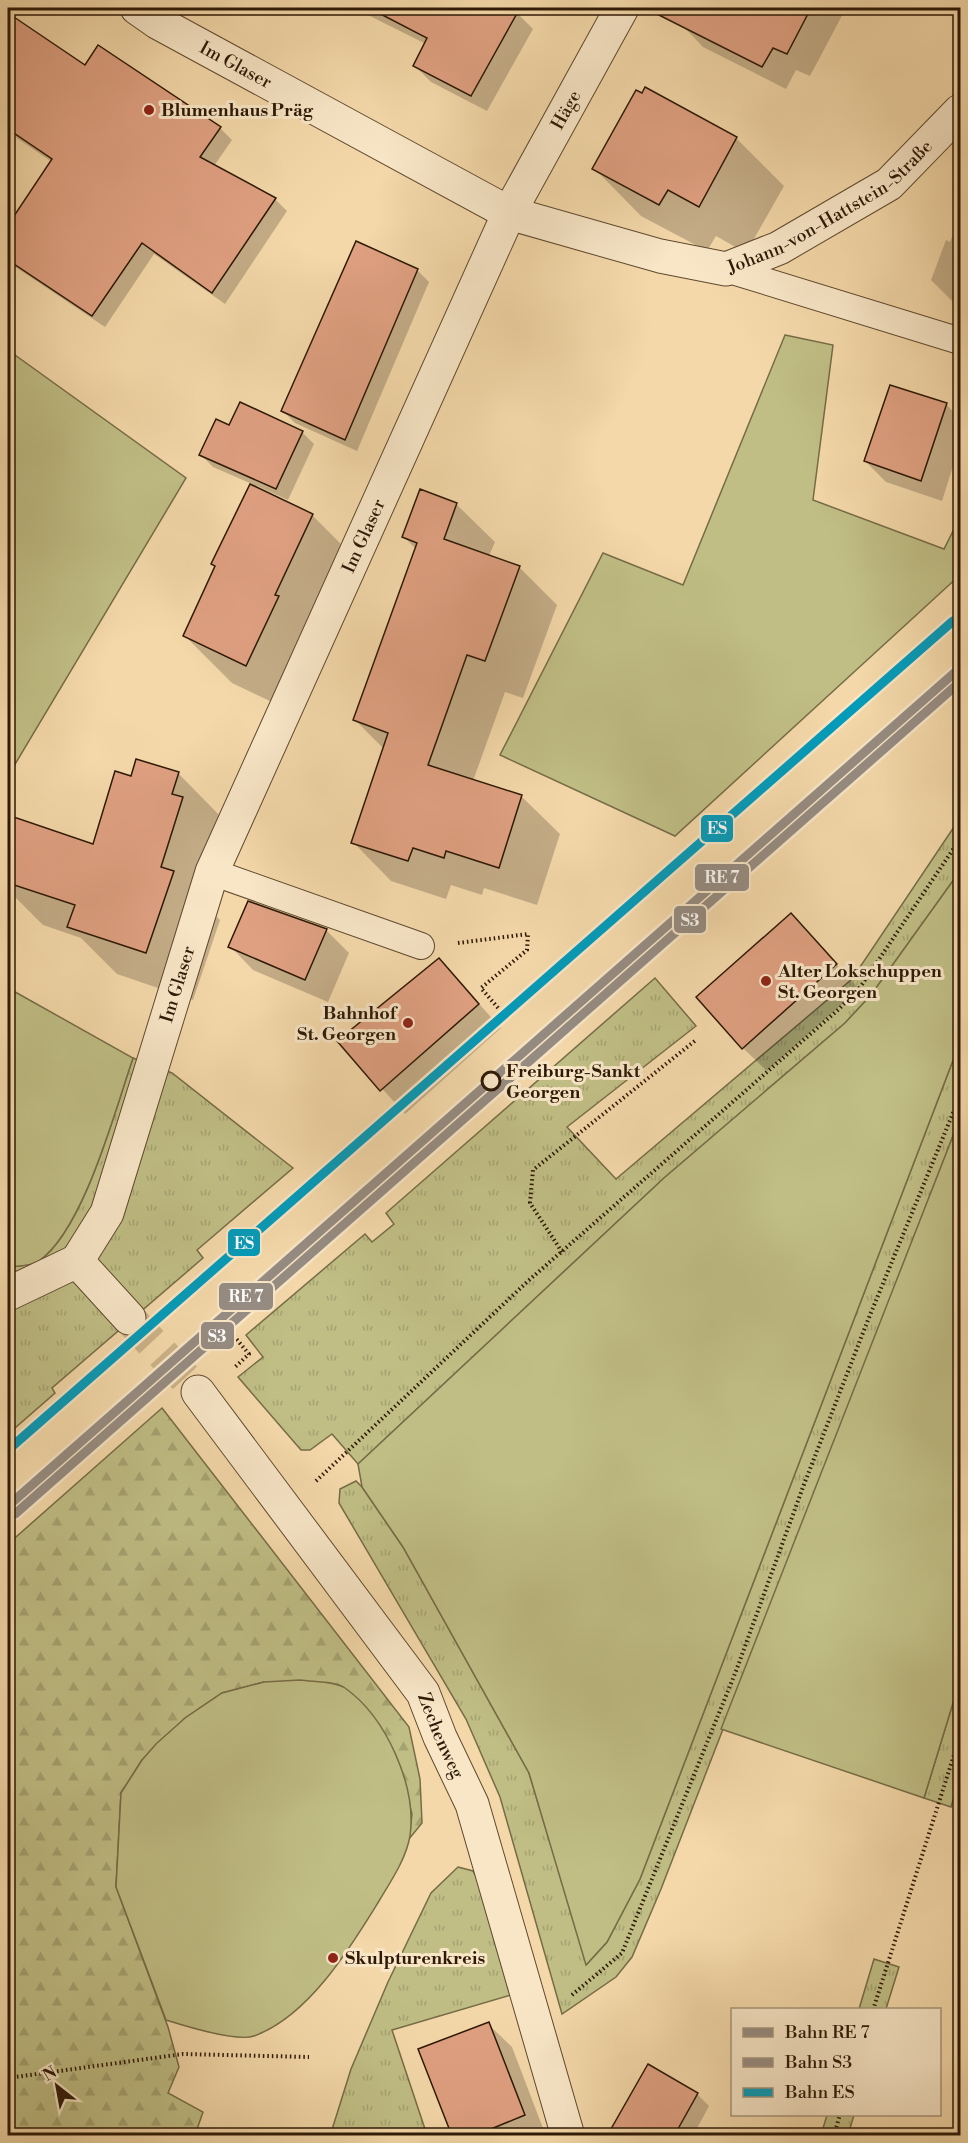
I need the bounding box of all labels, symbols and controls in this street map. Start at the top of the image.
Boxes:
street label: Im Glaser [196,36,276,94]
street label: Häge [546,86,586,134]
place label: Blumenhaus Präg [161,99,314,122]
marker: Blumenhaus Präg [142,103,156,117]
street label: Johann-von-Hattstein-Straße [723,135,937,279]
street label: Im Glaser [337,495,390,577]
line badge: ES [700,814,734,843]
text: ES [707,819,727,839]
line badge: RE 7 [694,863,750,892]
text: RE 7 [705,868,740,888]
line badge: S3 [673,905,707,934]
text: S3 [681,911,700,931]
street label: Im Glaser [155,943,200,1025]
place label: Alter Lokschuppen St. Georgen [777,960,942,1004]
marker: Alter Lokschuppen St. Georgen [759,974,773,988]
place label: Bahnhof St. Georgen [297,1002,399,1046]
marker: Bahnhof St. Georgen [401,1016,415,1030]
place label: Freiburg-Sankt Georgen [506,1060,641,1104]
marker: Freiburg-Sankt Georgen [481,1071,501,1091]
line badge: ES [227,1228,261,1257]
text: ES [234,1234,254,1254]
line badge: RE 7 [218,1282,274,1311]
text: RE 7 [229,1287,264,1307]
line badge: S3 [200,1321,235,1350]
text: S3 [208,1327,227,1347]
street label: Zechenweg [413,1689,470,1783]
place label: Skulpturenkreis [345,1947,485,1970]
marker: Skulpturenkreis [326,1951,340,1965]
legend [731,2008,941,2116]
text: Bahn RE 7 [784,2021,870,2044]
text: Bahn S3 [784,2051,852,2074]
north arrow [27,2056,87,2116]
text: N [39,2062,61,2086]
text: Bahn ES [784,2081,855,2104]

